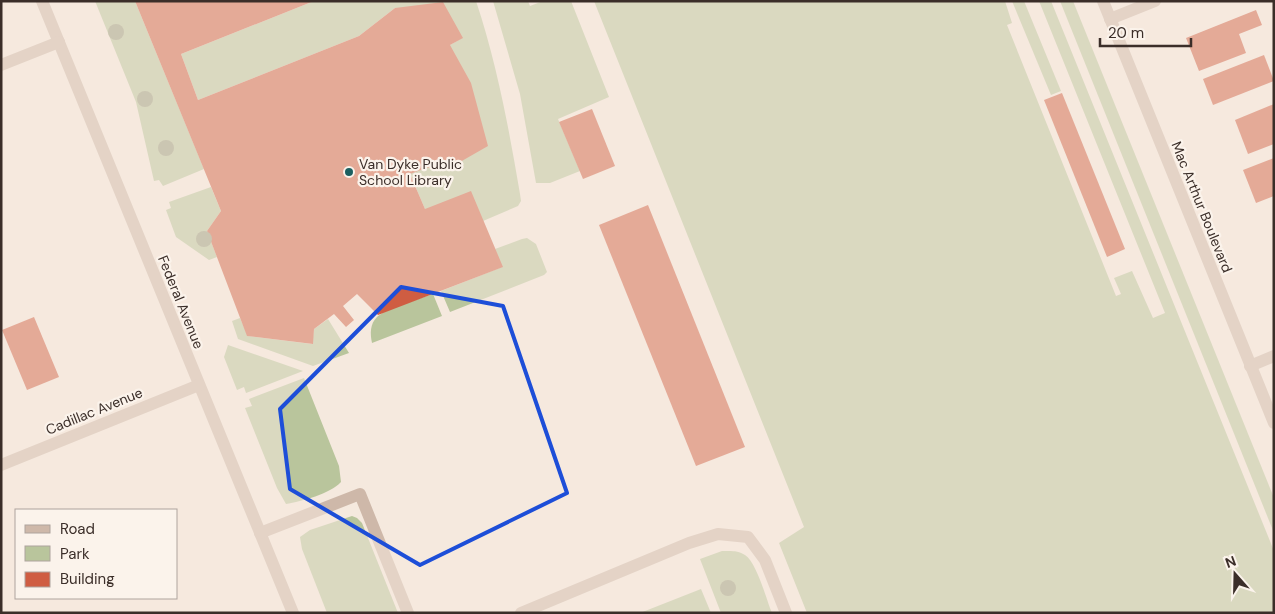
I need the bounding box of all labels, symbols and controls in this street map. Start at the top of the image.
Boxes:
scale bar [1100,15,1191,47]
text: 20 m [1108,23,1144,43]
street label: Mac Arthur Boulevard [1167,139,1237,275]
place label: Van Dyke Public School Library [359,155,462,189]
marker: Van Dyke Public School Library [343,166,355,178]
street label: Federal Avenue [154,253,208,351]
street label: Cadillac Avenue [43,383,145,439]
legend [15,509,178,599]
text: Road [60,519,95,539]
text: Park [60,544,90,564]
north arrow [1210,549,1260,599]
text: N [1223,552,1238,572]
text: Building [60,569,115,589]

